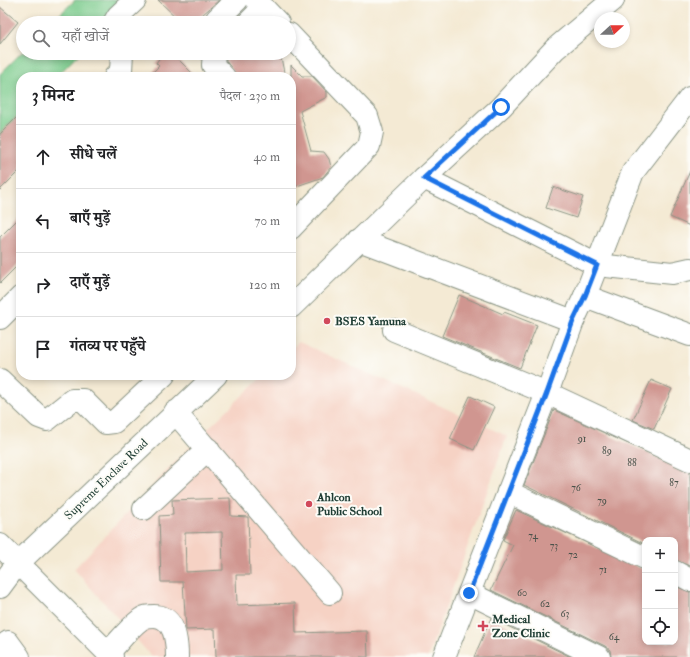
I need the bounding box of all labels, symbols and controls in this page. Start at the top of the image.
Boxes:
north arrow [594,12,630,48]
search box [16,16,296,60]
icon: search [30,27,52,49]
text: यहाँ खोजें [62,27,109,46]
text: 3 मिनट [32,85,74,106]
text: पैदल · 230 m [220,88,280,104]
route start [492,98,510,116]
text: सीधे चलें [70,145,117,164]
icon: ahead [32,146,54,168]
text: 40 m [254,149,280,165]
text: बाएँ मुड़ें [70,209,110,228]
icon: left [32,210,54,232]
text: 70 m [255,213,280,229]
text: दाएँ मुड़ें [70,273,110,292]
icon: right [32,274,54,296]
text: 120 m [249,277,280,293]
place label: BSES Yamuna [335,314,407,329]
marker: BSES Yamuna [322,316,332,326]
text: गंतव्य पर पहुँचे [70,337,146,356]
icon: arrive [32,338,54,360]
house number: 91 [577,433,587,445]
street label: Supreme Enclave Road [61,436,151,523]
house number: 89 [602,445,612,457]
house number: 88 [627,457,637,469]
house number: 87 [669,477,679,489]
house number: 76 [571,482,582,494]
place label: Ahlcon Public School [316,490,383,519]
house number: 79 [597,495,607,507]
marker: Ahlcon Public School [304,499,314,509]
house number: 74 [528,530,538,542]
map controls [642,537,678,645]
button: + [642,537,678,573]
house number: 73 [550,540,558,552]
house number: 72 [568,549,578,561]
house number: 71 [599,564,608,576]
button: − [642,573,678,609]
route end [460,584,478,602]
house number: 60 [517,587,527,599]
house number: 62 [540,598,550,610]
house number: 63 [561,608,570,620]
button: locate [642,609,678,645]
place label: Medical Zone Clinic [491,612,550,641]
marker: Medical Zone Clinic [477,620,489,632]
house number: 64 [609,631,620,643]

